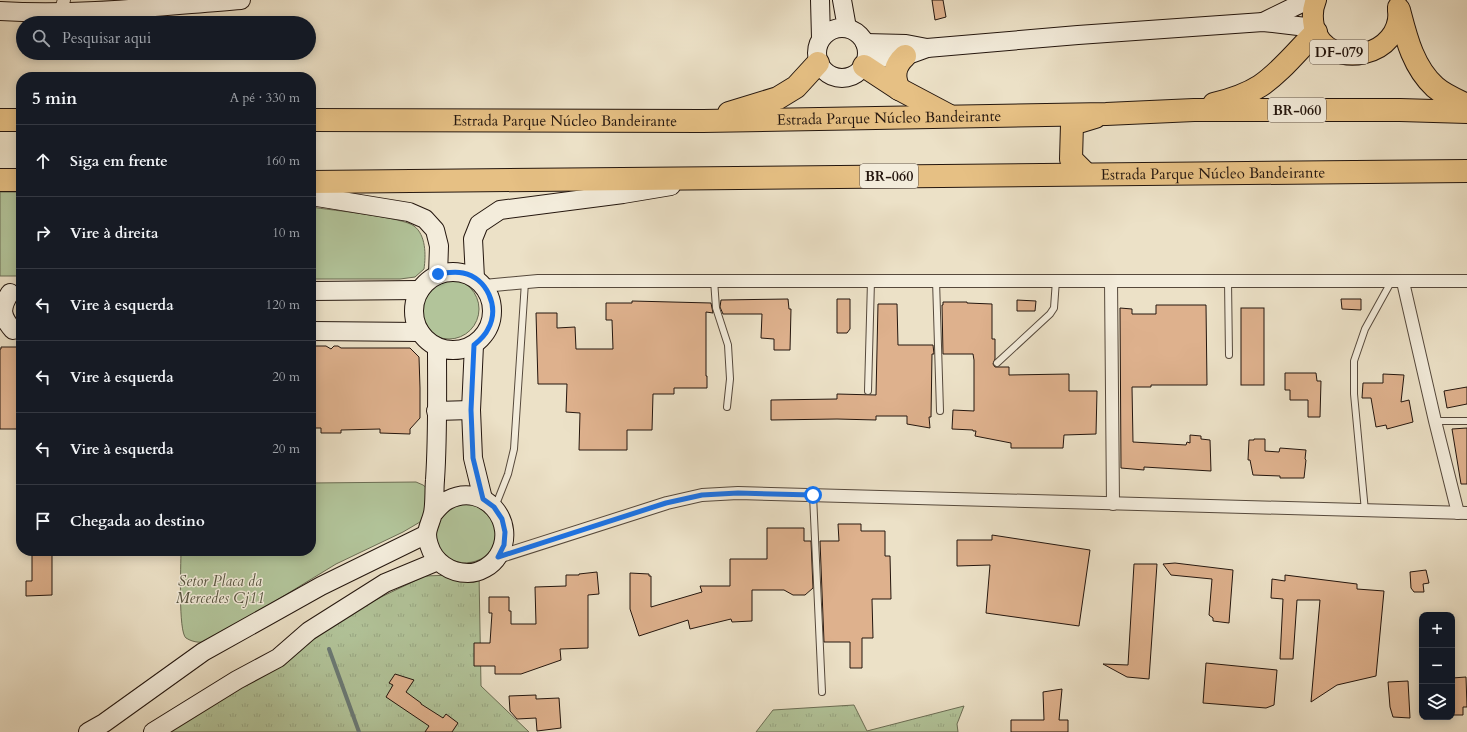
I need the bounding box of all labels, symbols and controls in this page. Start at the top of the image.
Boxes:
search box [16,16,316,60]
icon: search [30,27,52,49]
text: Pesquisar aqui [62,28,151,48]
road number: DF-079 [1310,40,1368,64]
text: 5 min [32,87,77,110]
text: A pé · 330 m [230,89,300,107]
road number: BR-060 [1268,98,1326,122]
street label: Estrada Parque Núcleo Bandeirante [777,106,1002,130]
street label: Estrada Parque Núcleo Bandeirante [453,110,677,131]
icon: ahead [32,150,54,172]
text: Siga em frente [70,151,168,171]
text: 160 m [266,152,300,170]
street label: Estrada Parque Núcleo Bandeirante [1101,162,1325,184]
road number: BR-060 [860,164,918,188]
icon: right [32,222,54,244]
text: Vire à direita [70,223,158,243]
text: 10 m [272,224,300,242]
route end [429,265,447,283]
icon: left [32,294,54,316]
text: Vire à esquerda [70,295,174,315]
text: 120 m [266,296,300,314]
icon: left [32,366,54,388]
text: Vire à esquerda [70,367,174,387]
text: 20 m [272,368,300,386]
icon: left [32,438,54,460]
text: Vire à esquerda [70,439,174,459]
text: 20 m [272,440,300,458]
route start [804,486,822,504]
icon: arrive [32,510,54,532]
text: Chegada ao destino [70,511,205,531]
park label: Setor Placa da Mercedes Cj11 [176,571,264,608]
map controls [1419,612,1455,720]
button: + [1419,612,1455,648]
button: − [1419,648,1455,684]
button: layers [1419,684,1455,720]

